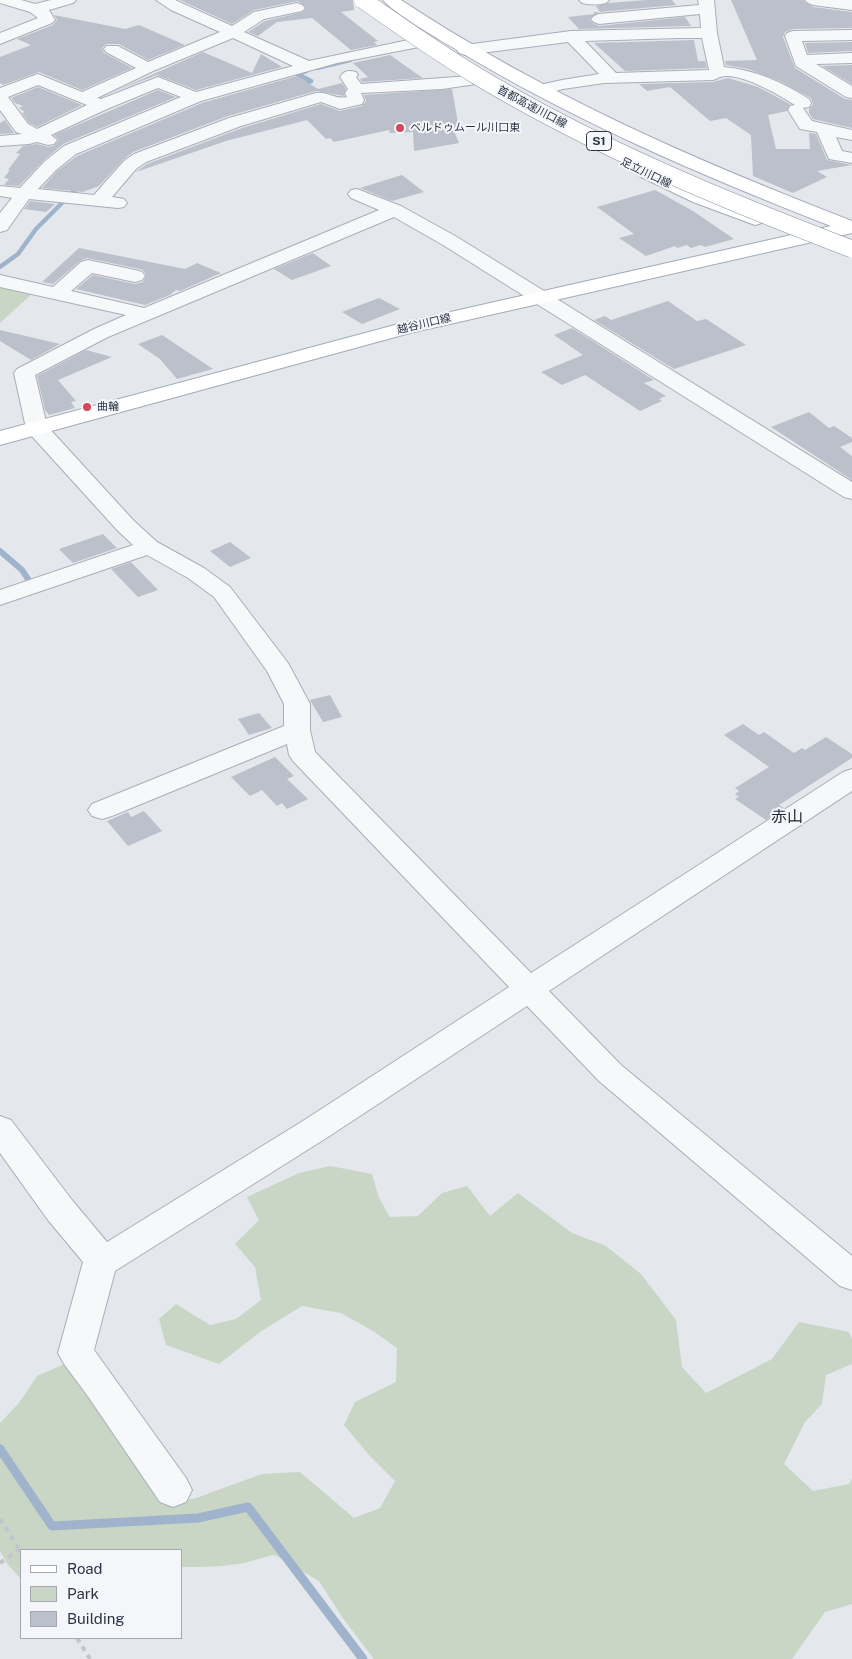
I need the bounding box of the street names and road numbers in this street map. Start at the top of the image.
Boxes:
street label: 首都高速川口線 [495,83,569,131]
road number: S1 [586,132,612,150]
street label: 足立川口線 [618,155,674,191]
street label: 越谷川口線 [396,311,452,337]

